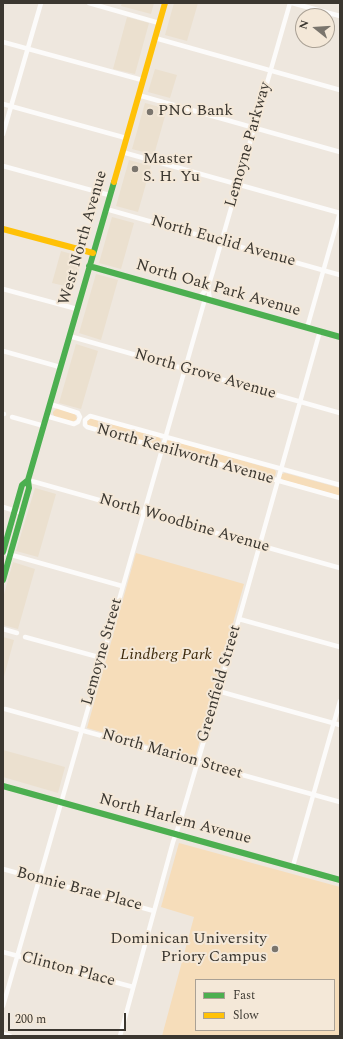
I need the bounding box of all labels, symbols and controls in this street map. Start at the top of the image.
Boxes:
north arrow [295,8,335,48]
text: N [295,18,313,31]
street label: Lemoyne Parkway [222,80,276,210]
place label: PNC Bank [158,102,233,122]
marker: PNC Bank [145,107,155,117]
place label: Master S. H. Yu [143,150,200,188]
marker: Master S. H. Yu [130,164,140,174]
street label: West North Avenue [56,168,112,308]
street label: North Euclid Avenue [149,212,297,272]
street label: North Oak Park Avenue [134,256,302,322]
street label: North Grove Avenue [132,346,278,404]
street label: North Kenilworth Avenue [94,420,276,490]
street label: North Woodbine Avenue [97,490,271,558]
street label: Lemoyne Street [78,596,128,708]
street label: Greenfield Street [194,623,246,745]
park label: Lindberg Park [120,646,212,666]
street label: North Marion Street [100,726,244,784]
street label: North Harlem Avenue [97,790,253,850]
street label: Bonnie Brae Place [14,864,144,916]
place label: Dominican University Priory Campus [110,930,267,968]
marker: Dominican University Priory Campus [270,944,280,954]
street label: Clinton Place [19,948,117,992]
legend [195,979,335,1031]
text: Fast [233,986,255,1005]
scale bar [10,1005,128,1031]
text: Slow [233,1006,258,1025]
text: 200 m [15,1010,46,1029]

